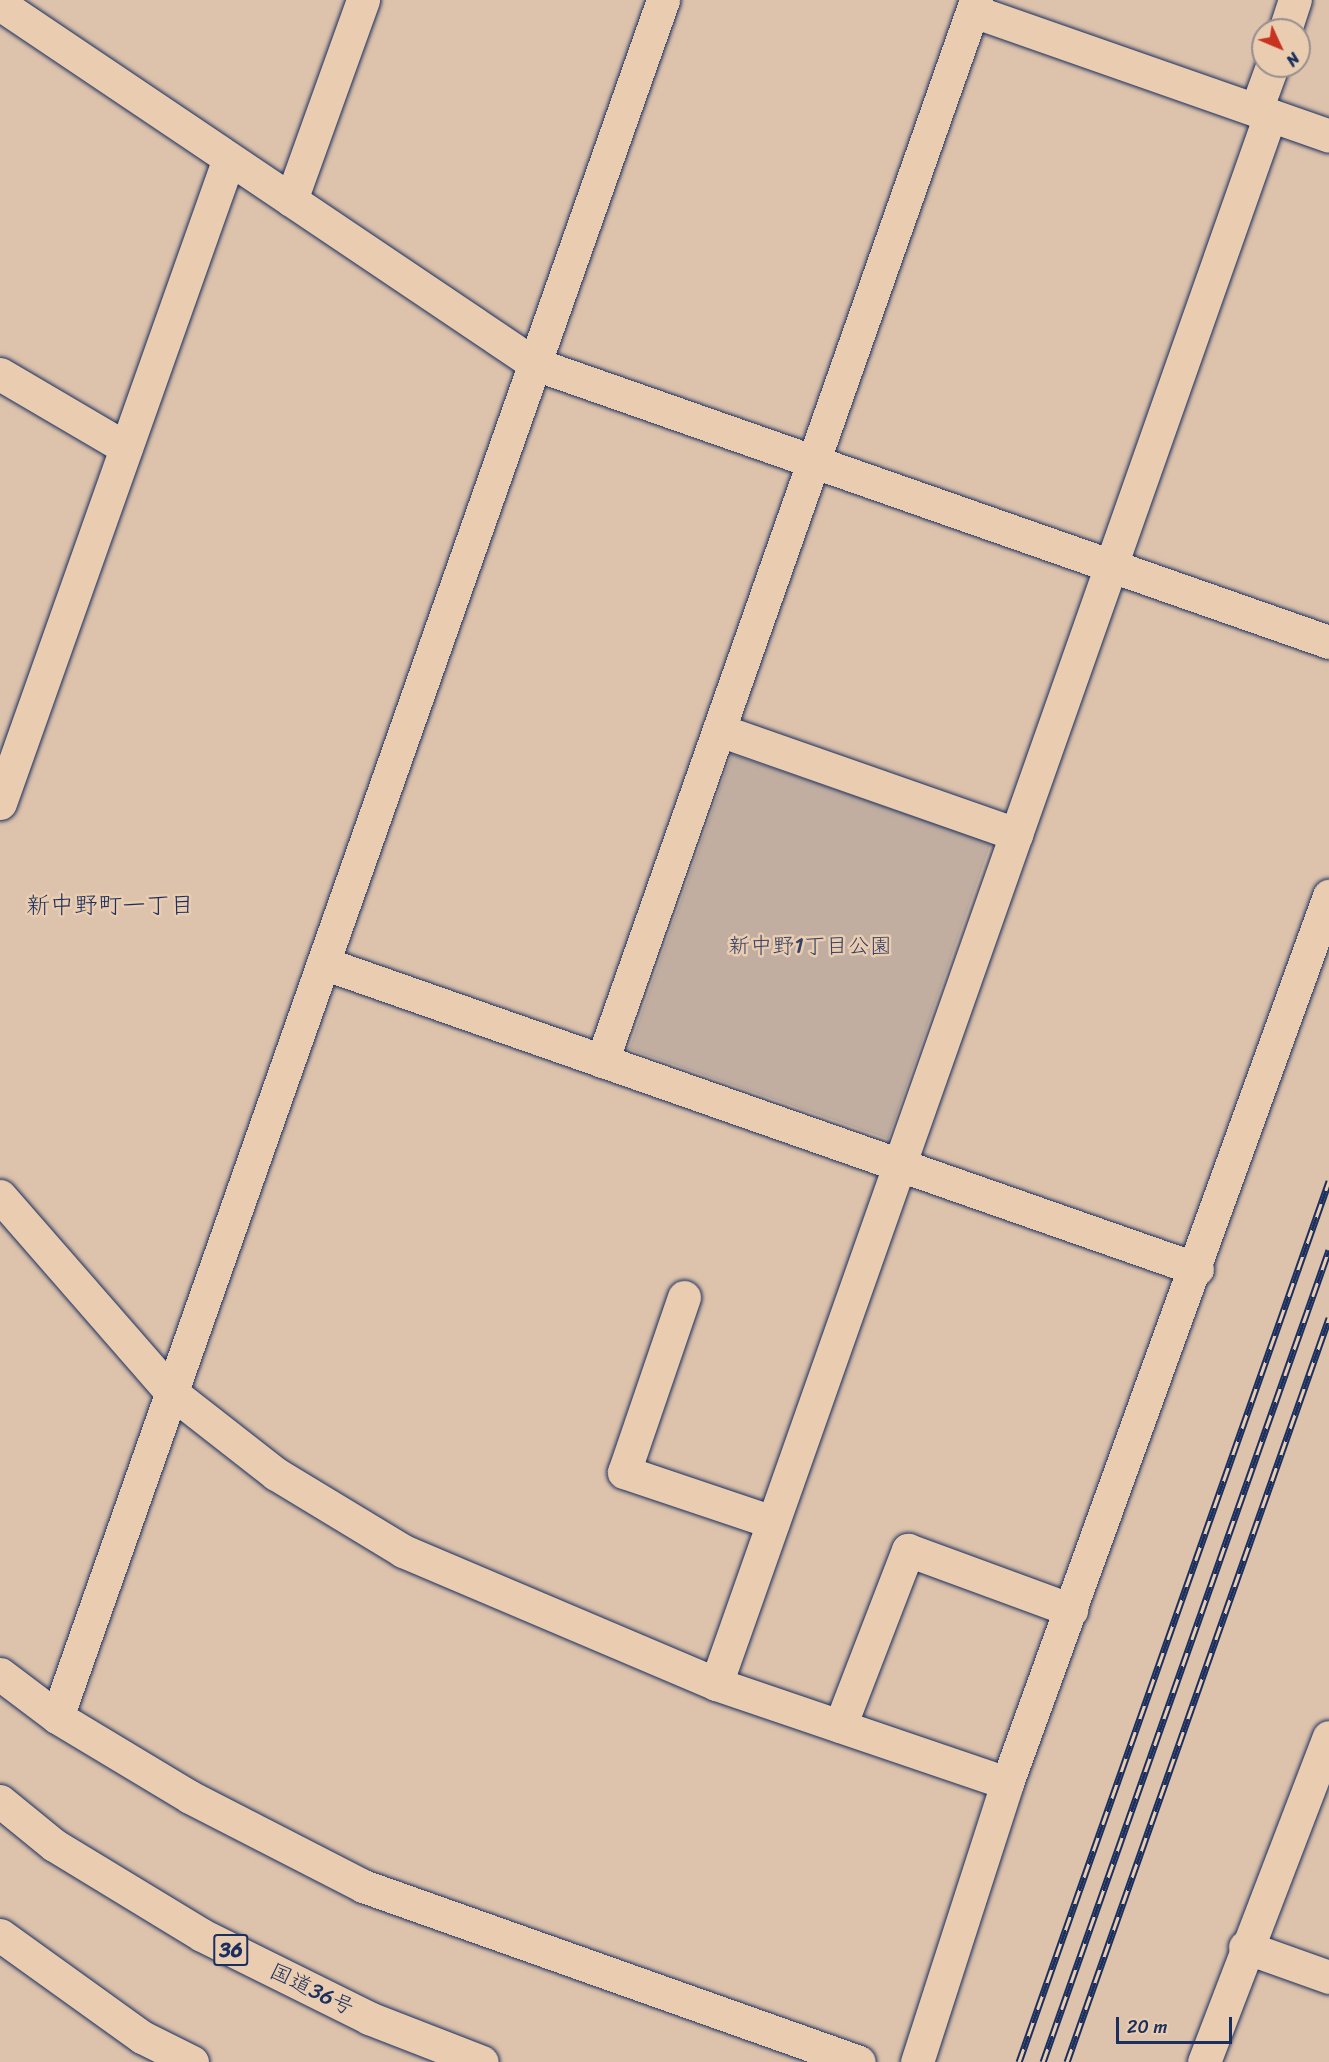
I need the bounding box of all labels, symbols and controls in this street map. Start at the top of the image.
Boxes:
north arrow [1251,18,1311,78]
text: N [1279,45,1307,74]
district label: 新中野町一丁目 [26,892,194,920]
park label: 新中野1丁目公園 [728,933,892,959]
road number: 36 [213,1932,249,1968]
street label: 国道36号 [266,1957,358,2021]
scale bar [1119,2005,1234,2043]
text: 20 m [1127,2011,1167,2043]

